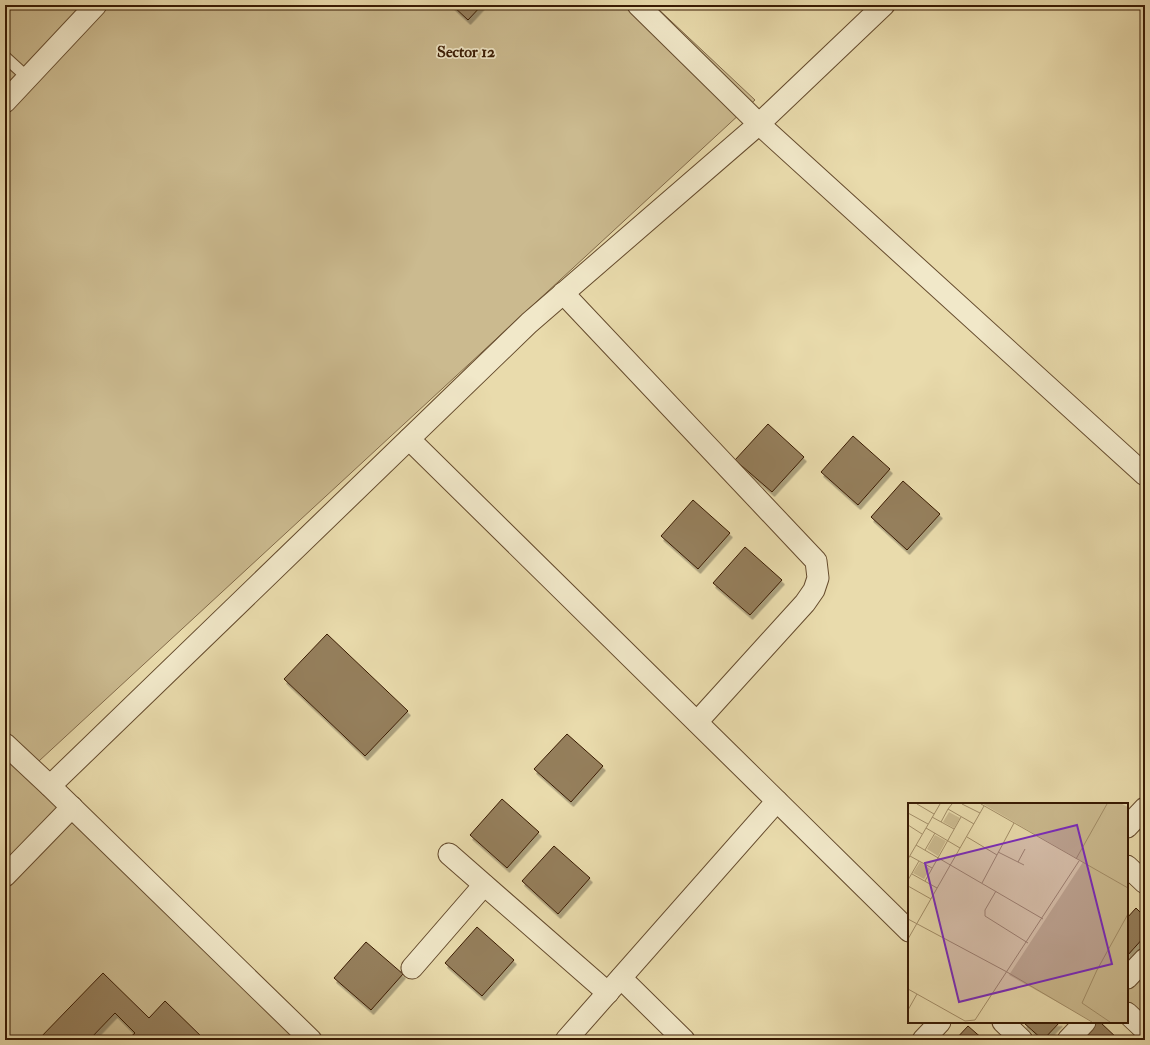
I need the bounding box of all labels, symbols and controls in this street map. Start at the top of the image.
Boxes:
district label: Sector 12 [437,42,495,62]
inset map [908,803,1128,1023]

